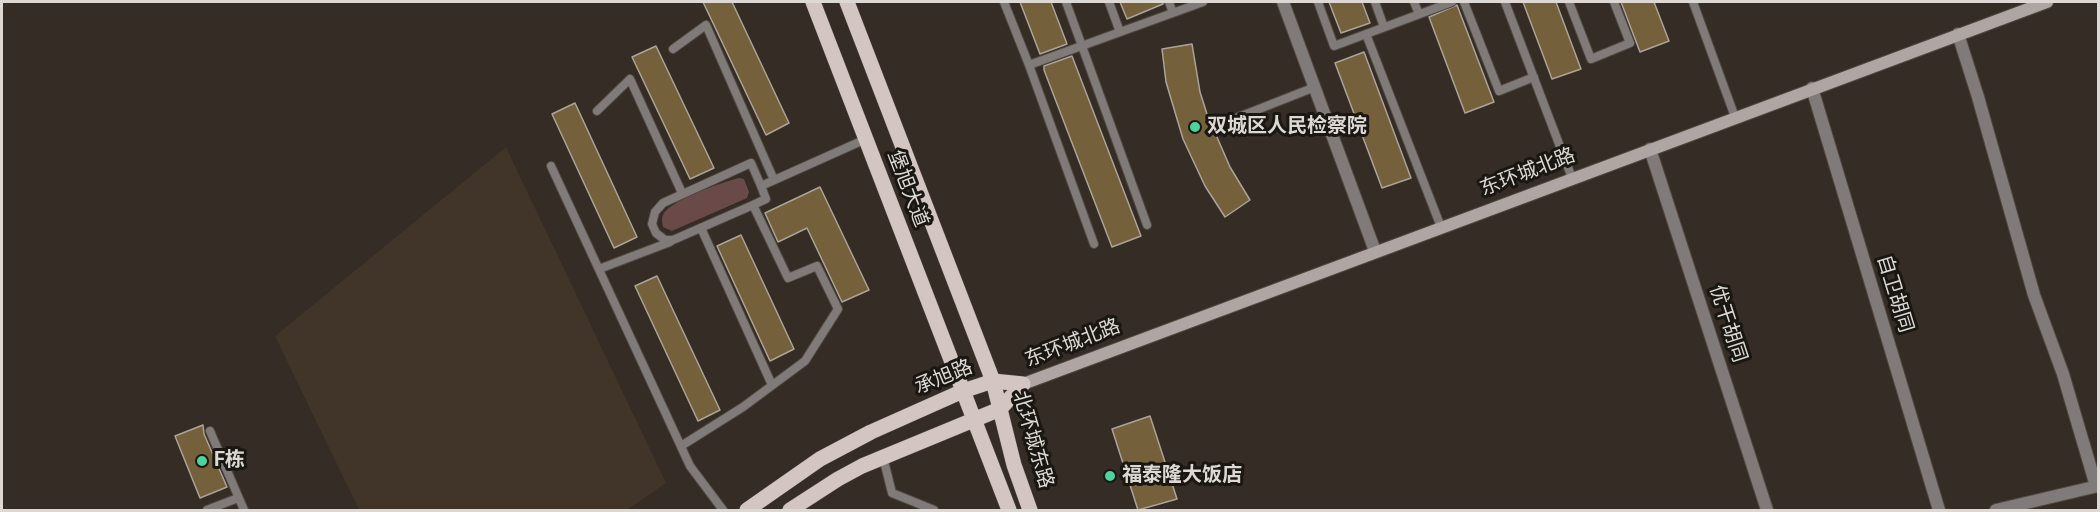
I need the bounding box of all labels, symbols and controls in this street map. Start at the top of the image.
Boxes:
place label: 双城区人民检察院 [1207,115,1367,139]
marker: 双城区人民检察院 [1188,120,1202,134]
street label: 东环城北路 [1477,144,1579,202]
street label: 堡旭大道 [881,147,933,231]
street label: 自卫胡同 [1871,252,1917,336]
street label: 优干胡同 [1703,282,1751,366]
street label: 东环城北路 [1022,315,1124,373]
street label: 承旭路 [912,356,976,400]
street label: 北环城东路 [1007,389,1057,491]
place label: F栋 [214,449,245,473]
marker: F栋 [195,454,209,468]
place label: 福泰隆大饭店 [1122,464,1242,488]
marker: 福泰隆大饭店 [1103,469,1117,483]

